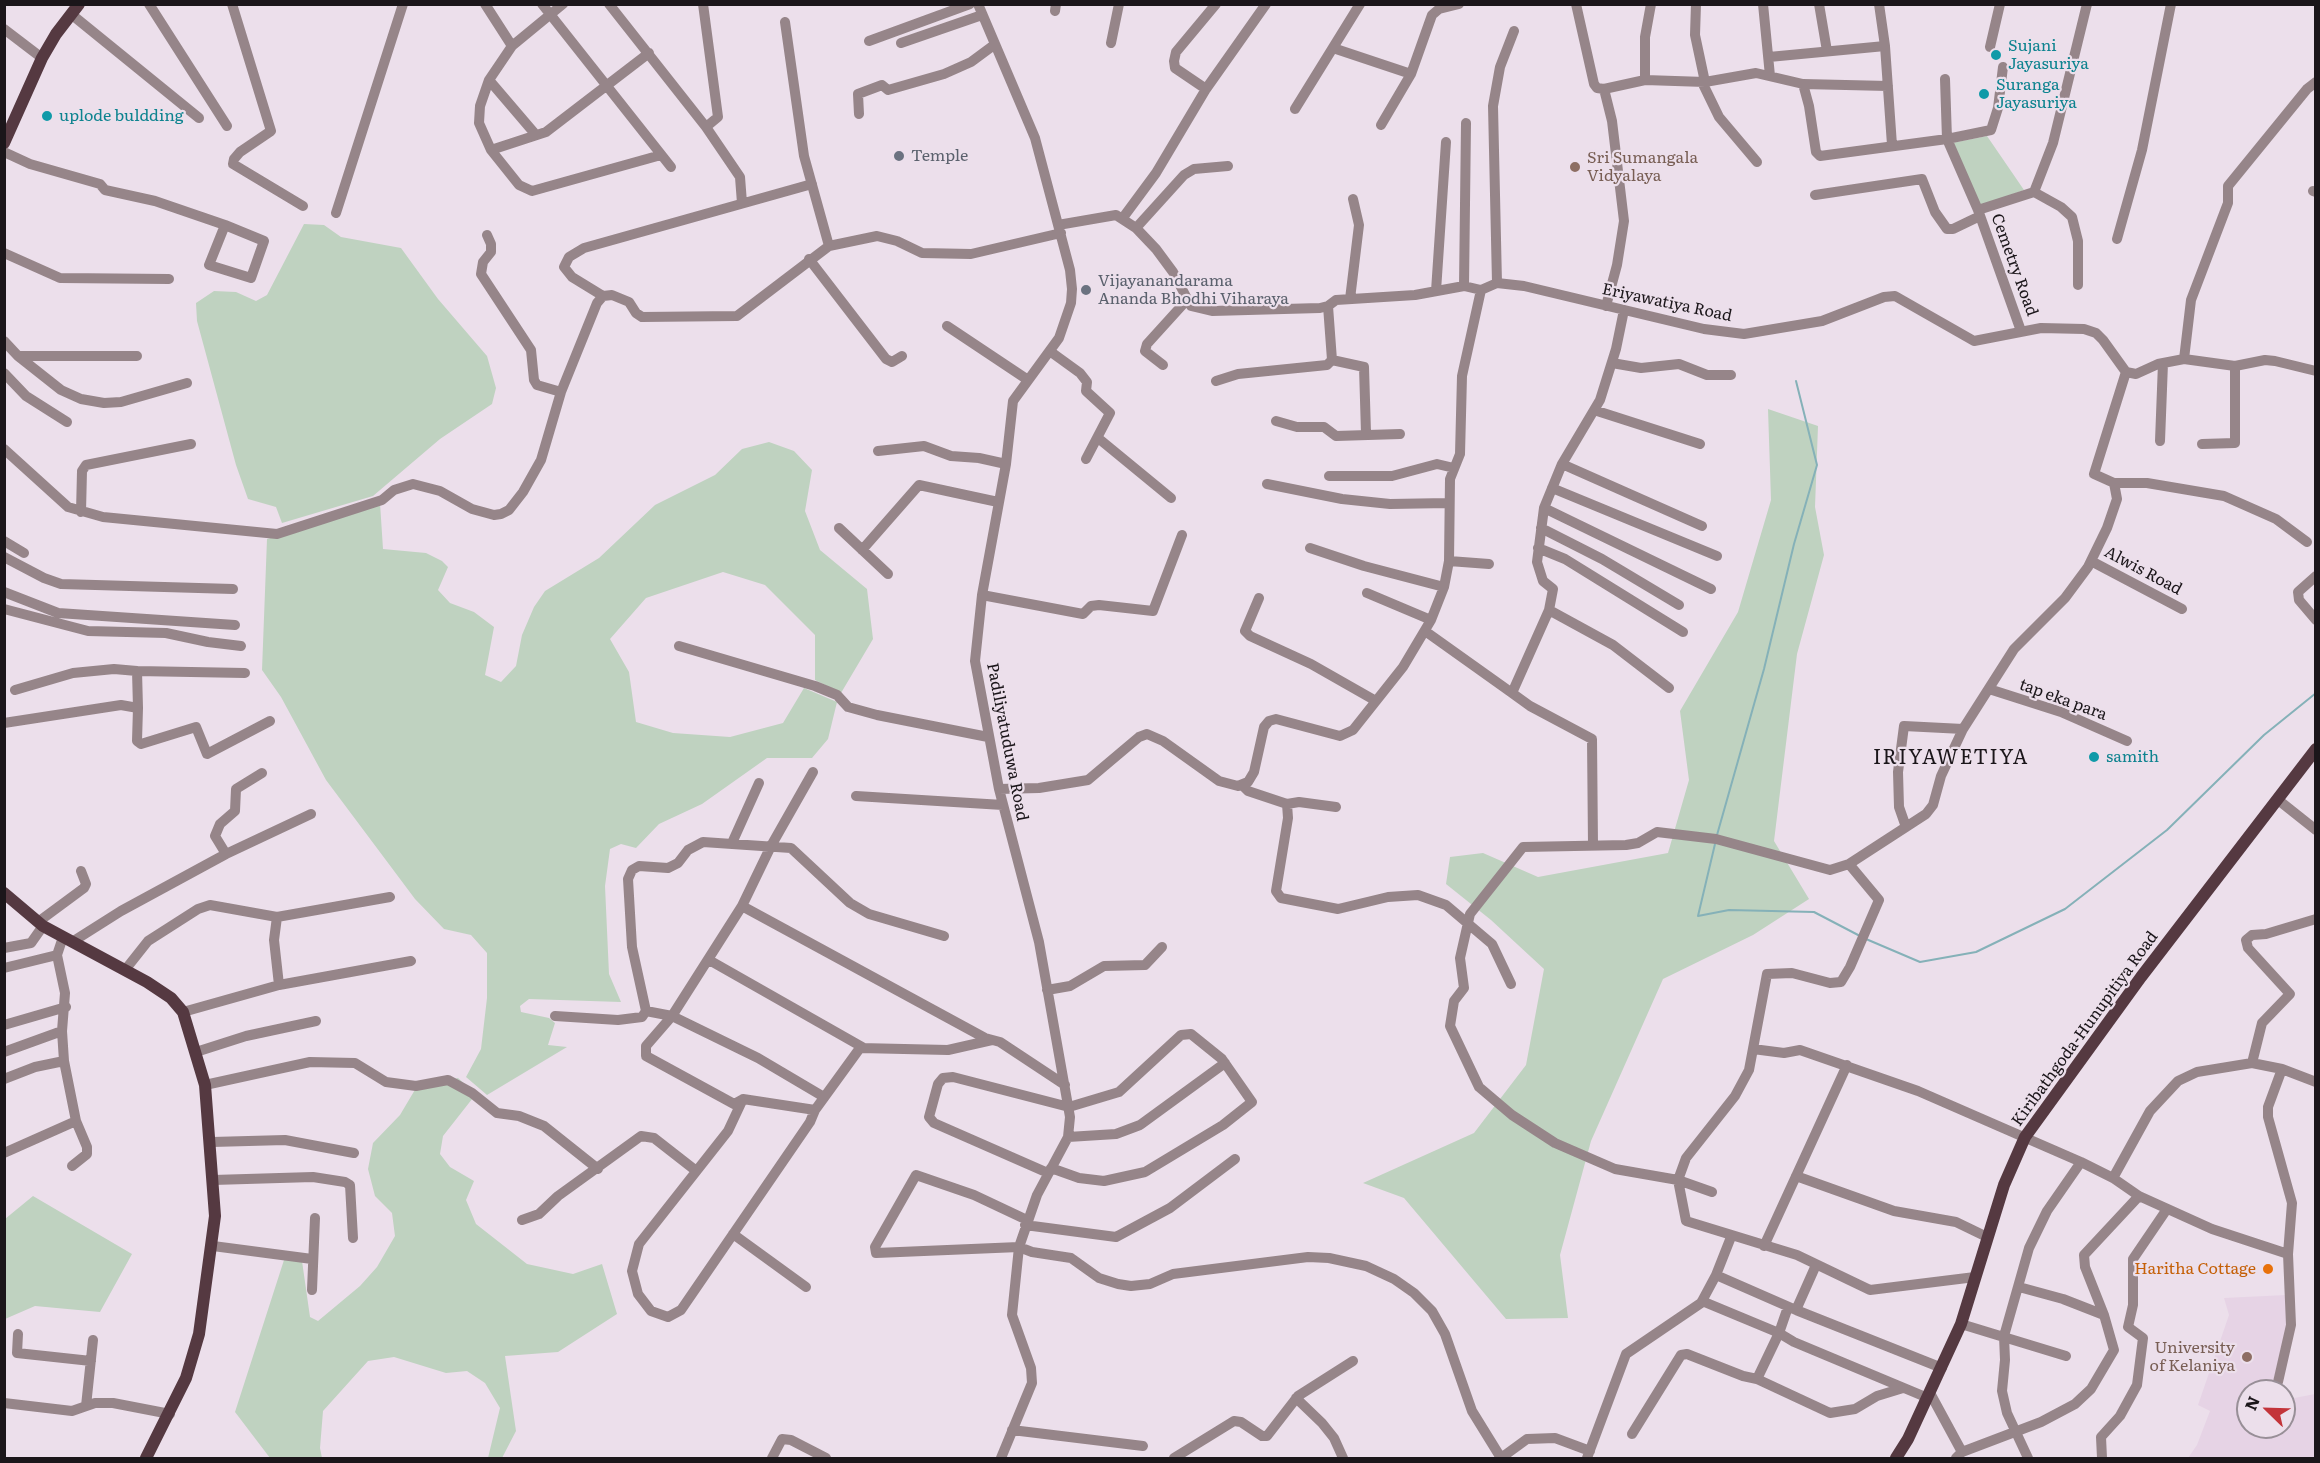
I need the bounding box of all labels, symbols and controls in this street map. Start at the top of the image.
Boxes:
place label: Sujani Jayasuriya [2008,36,2089,74]
marker: Sujani Jayasuriya [1989,48,2003,62]
place label: Suranga Jayasuriya [1996,75,2077,113]
marker: Suranga Jayasuriya [1977,87,1991,101]
place label: uplode buldding [59,106,184,126]
marker: uplode buldding [40,109,54,123]
place label: Temple [911,146,968,166]
place label: Sri Sumangala Vidyalaya [1587,148,1698,186]
marker: Temple [892,149,906,163]
marker: Sri Sumangala Vidyalaya [1568,160,1582,174]
street label: Cemetry Road [1987,211,2041,319]
place label: Vijayanandarama Ananda Bhodhi Viharaya [1098,271,1289,309]
street label: Eriyawatiya Road [1600,280,1734,326]
marker: Vijayanandarama Ananda Bhodhi Viharaya [1079,283,1093,297]
street label: Alwis Road [2101,543,2185,599]
street label: Padiliyatuduwa Road [982,661,1032,823]
street label: tap eka para [2016,675,2110,725]
district label: IRIYAWETIYA [1873,746,2029,770]
place label: samith [2106,747,2159,767]
marker: samith [2087,750,2101,764]
street label: Kiribathgoda-Hunupitiya Road [2008,928,2162,1130]
place label: Haritha Cottage [2134,1259,2256,1279]
marker: Haritha Cottage [2261,1262,2275,1276]
place label: University of Kelaniya [2150,1338,2235,1376]
marker: University of Kelaniya [2240,1350,2254,1364]
north arrow [2236,1379,2296,1439]
text: N [2238,1392,2265,1414]

